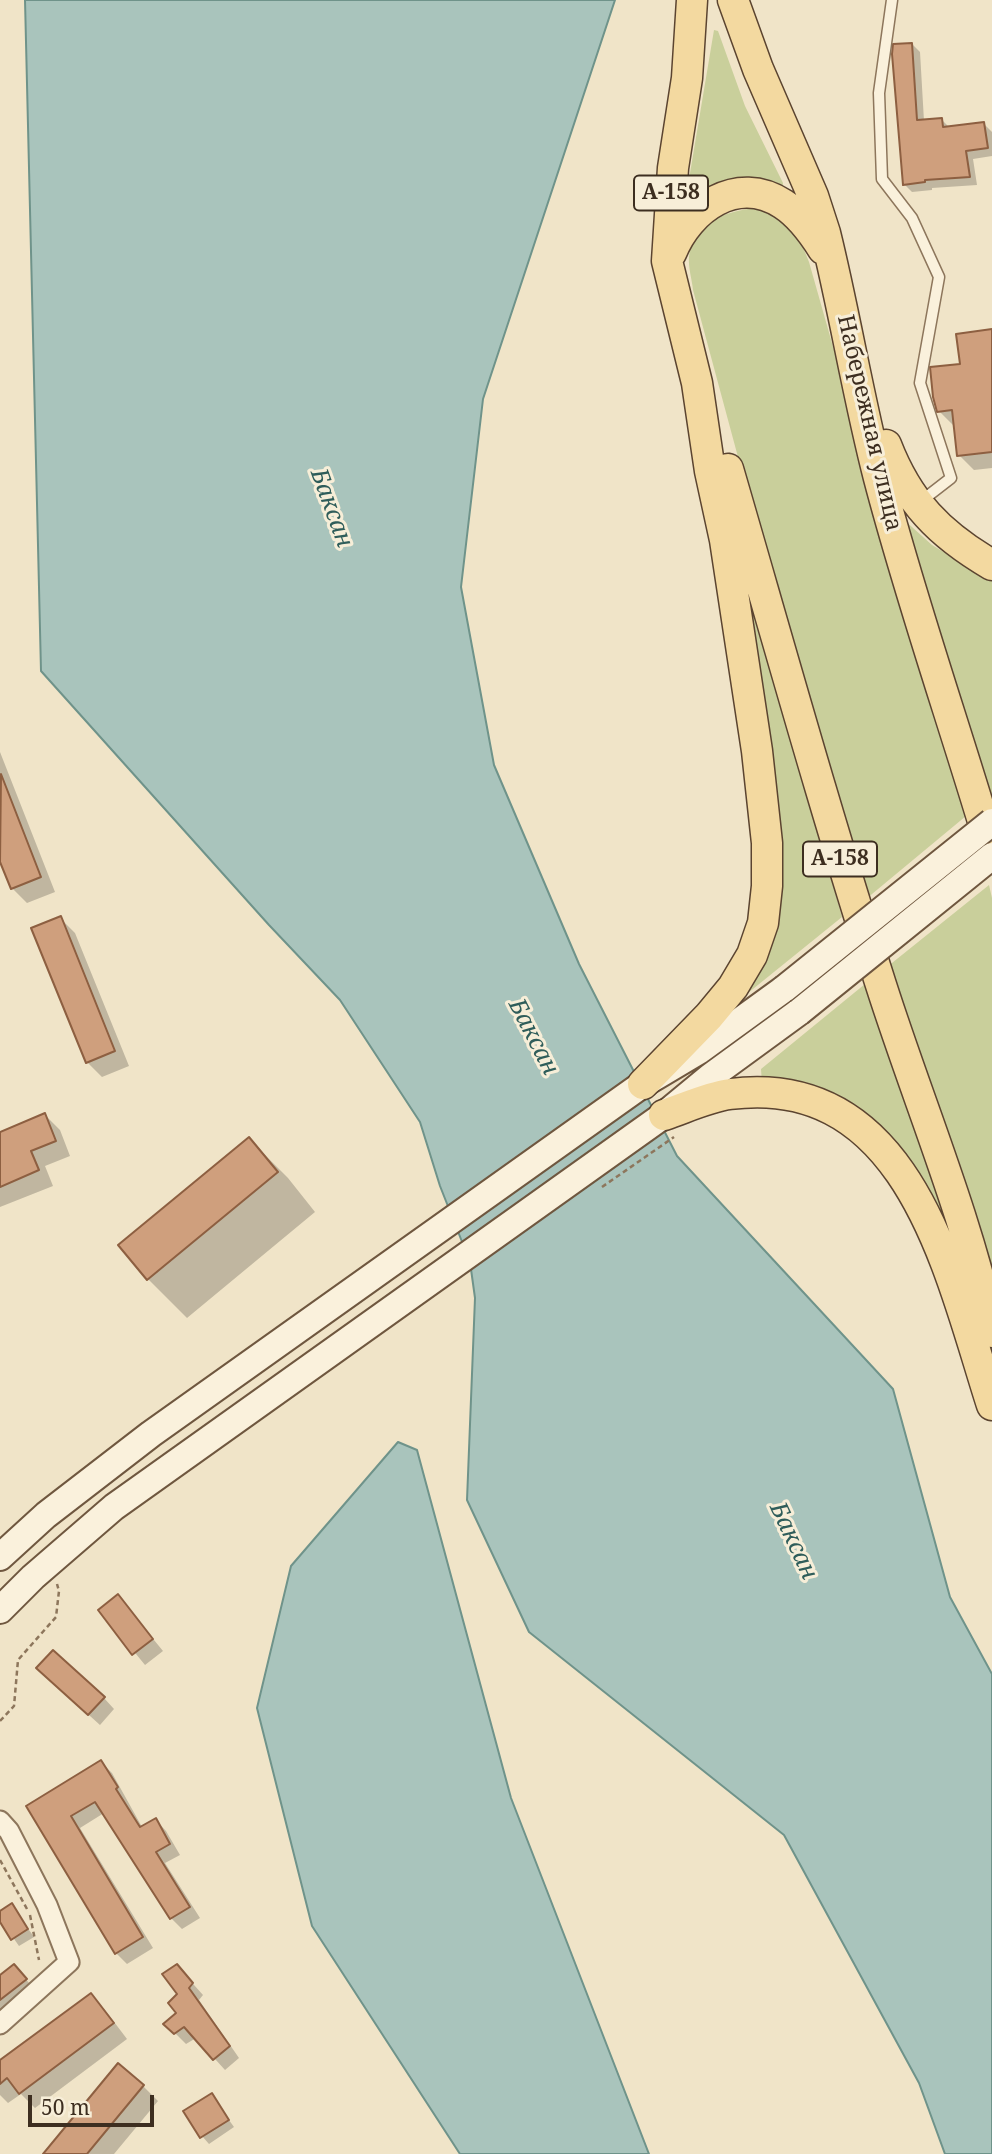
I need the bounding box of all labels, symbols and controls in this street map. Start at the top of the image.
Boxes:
road number: А-158 [634,176,708,210]
street label: Набережная улица [831,312,907,534]
water label: Баксан [303,465,359,551]
road number: А-158 [803,842,877,876]
water label: Баксан [502,994,564,1080]
water label: Баксан [763,1498,823,1584]
scale bar [32,2080,158,2124]
text: 50 m [41,2093,90,2121]

